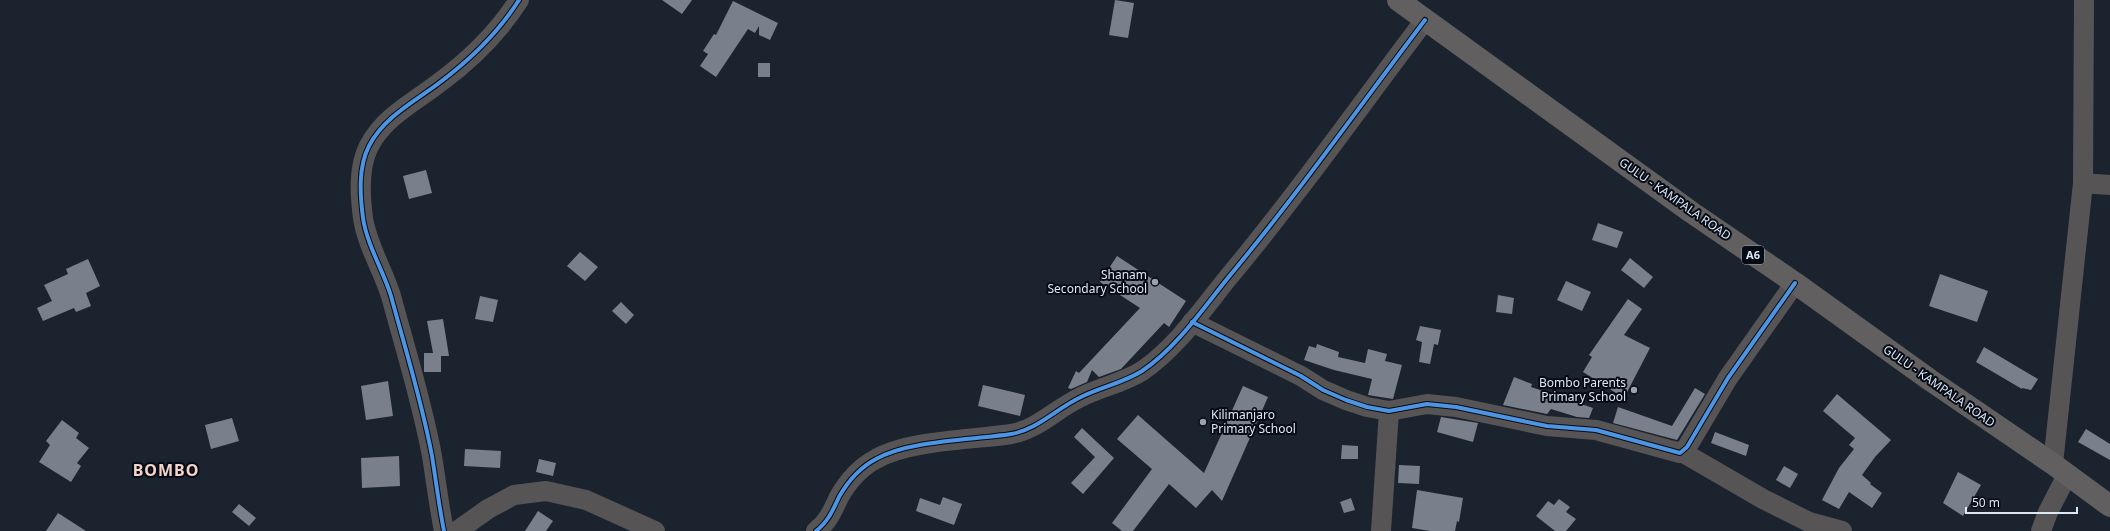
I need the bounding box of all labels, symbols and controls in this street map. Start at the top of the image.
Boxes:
street label: GULU - KAMPALA ROAD [1616,153,1735,244]
road number: A6 [1742,246,1764,264]
place label: Shanam Secondary School [1048,266,1147,297]
marker: Shanam Secondary School [1150,277,1160,287]
street label: GULU - KAMPALA ROAD [1880,340,1999,431]
place label: Bombo Parents Primary School [1539,374,1626,405]
marker: Bombo Parents Primary School [1629,385,1639,395]
place label: Kilimanjaro Primary School [1211,406,1296,437]
marker: Kilimanjaro Primary School [1198,417,1208,427]
district label: BOMBO [133,459,199,481]
scale bar [1966,489,2077,515]
text: 50 m [1972,494,2000,511]

